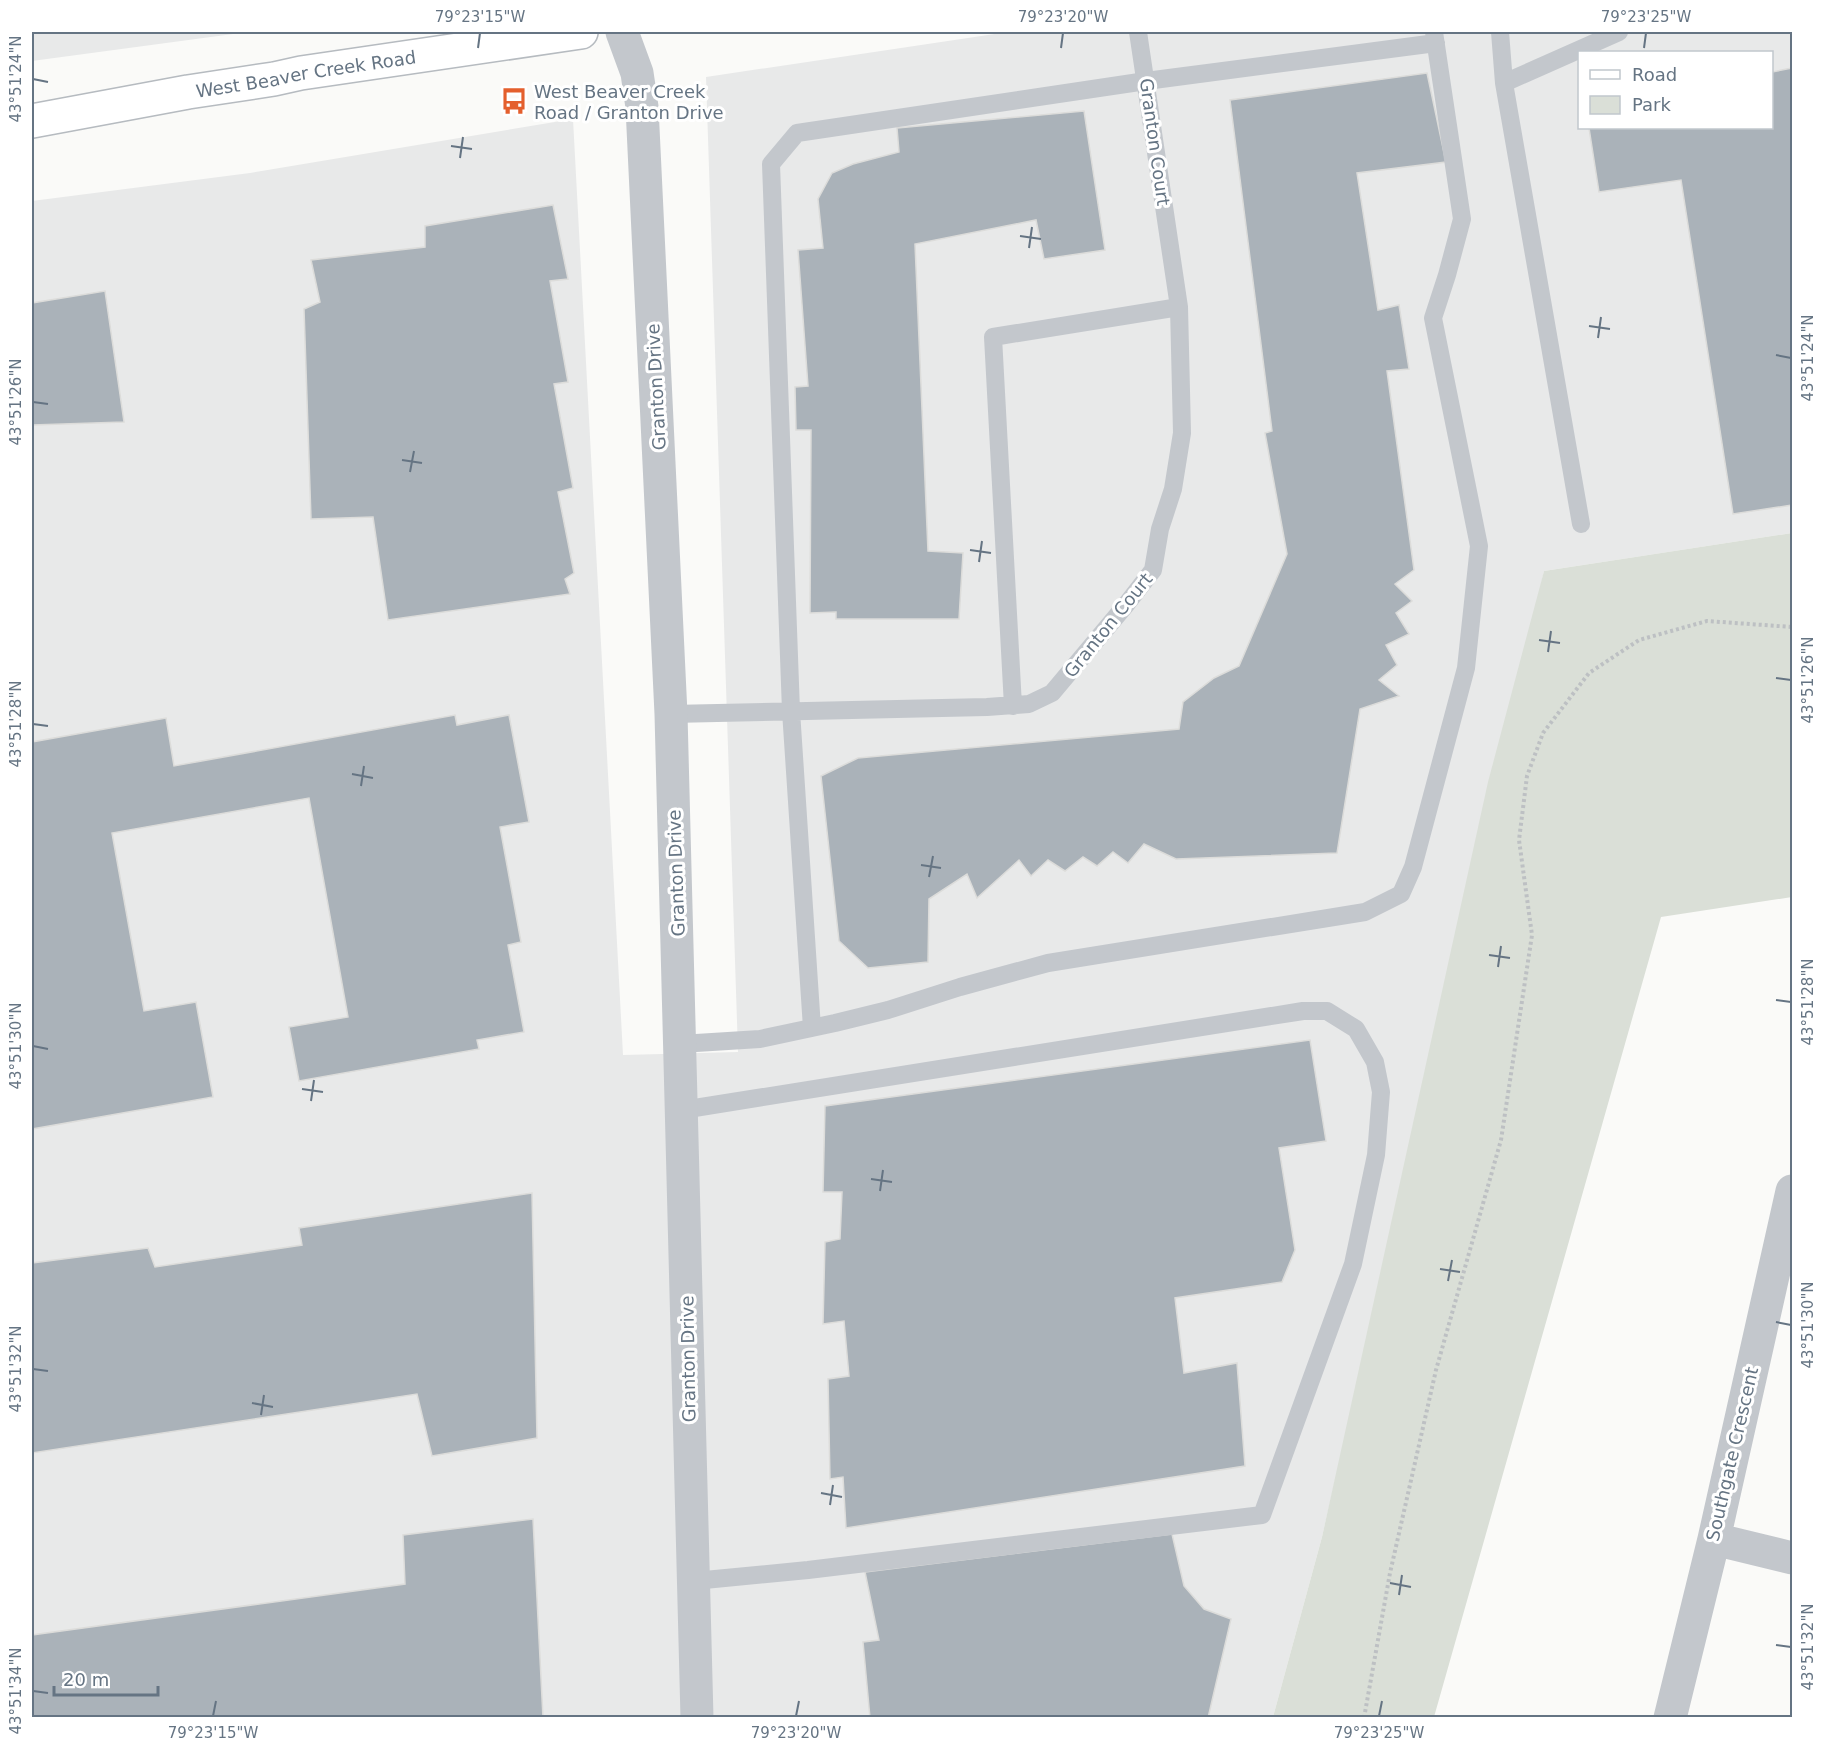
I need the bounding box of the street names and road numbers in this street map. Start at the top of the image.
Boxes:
street label: West Beaver Creek Road [194,46,417,101]
street label: Granton Court [1136,77,1174,207]
street label: Granton Drive [642,323,670,451]
street label: Granton Court [1059,568,1157,682]
street label: Granton Drive [663,809,689,937]
street label: Granton Drive [676,1295,700,1423]
street label: Southgate Crescent [1702,1365,1762,1543]

